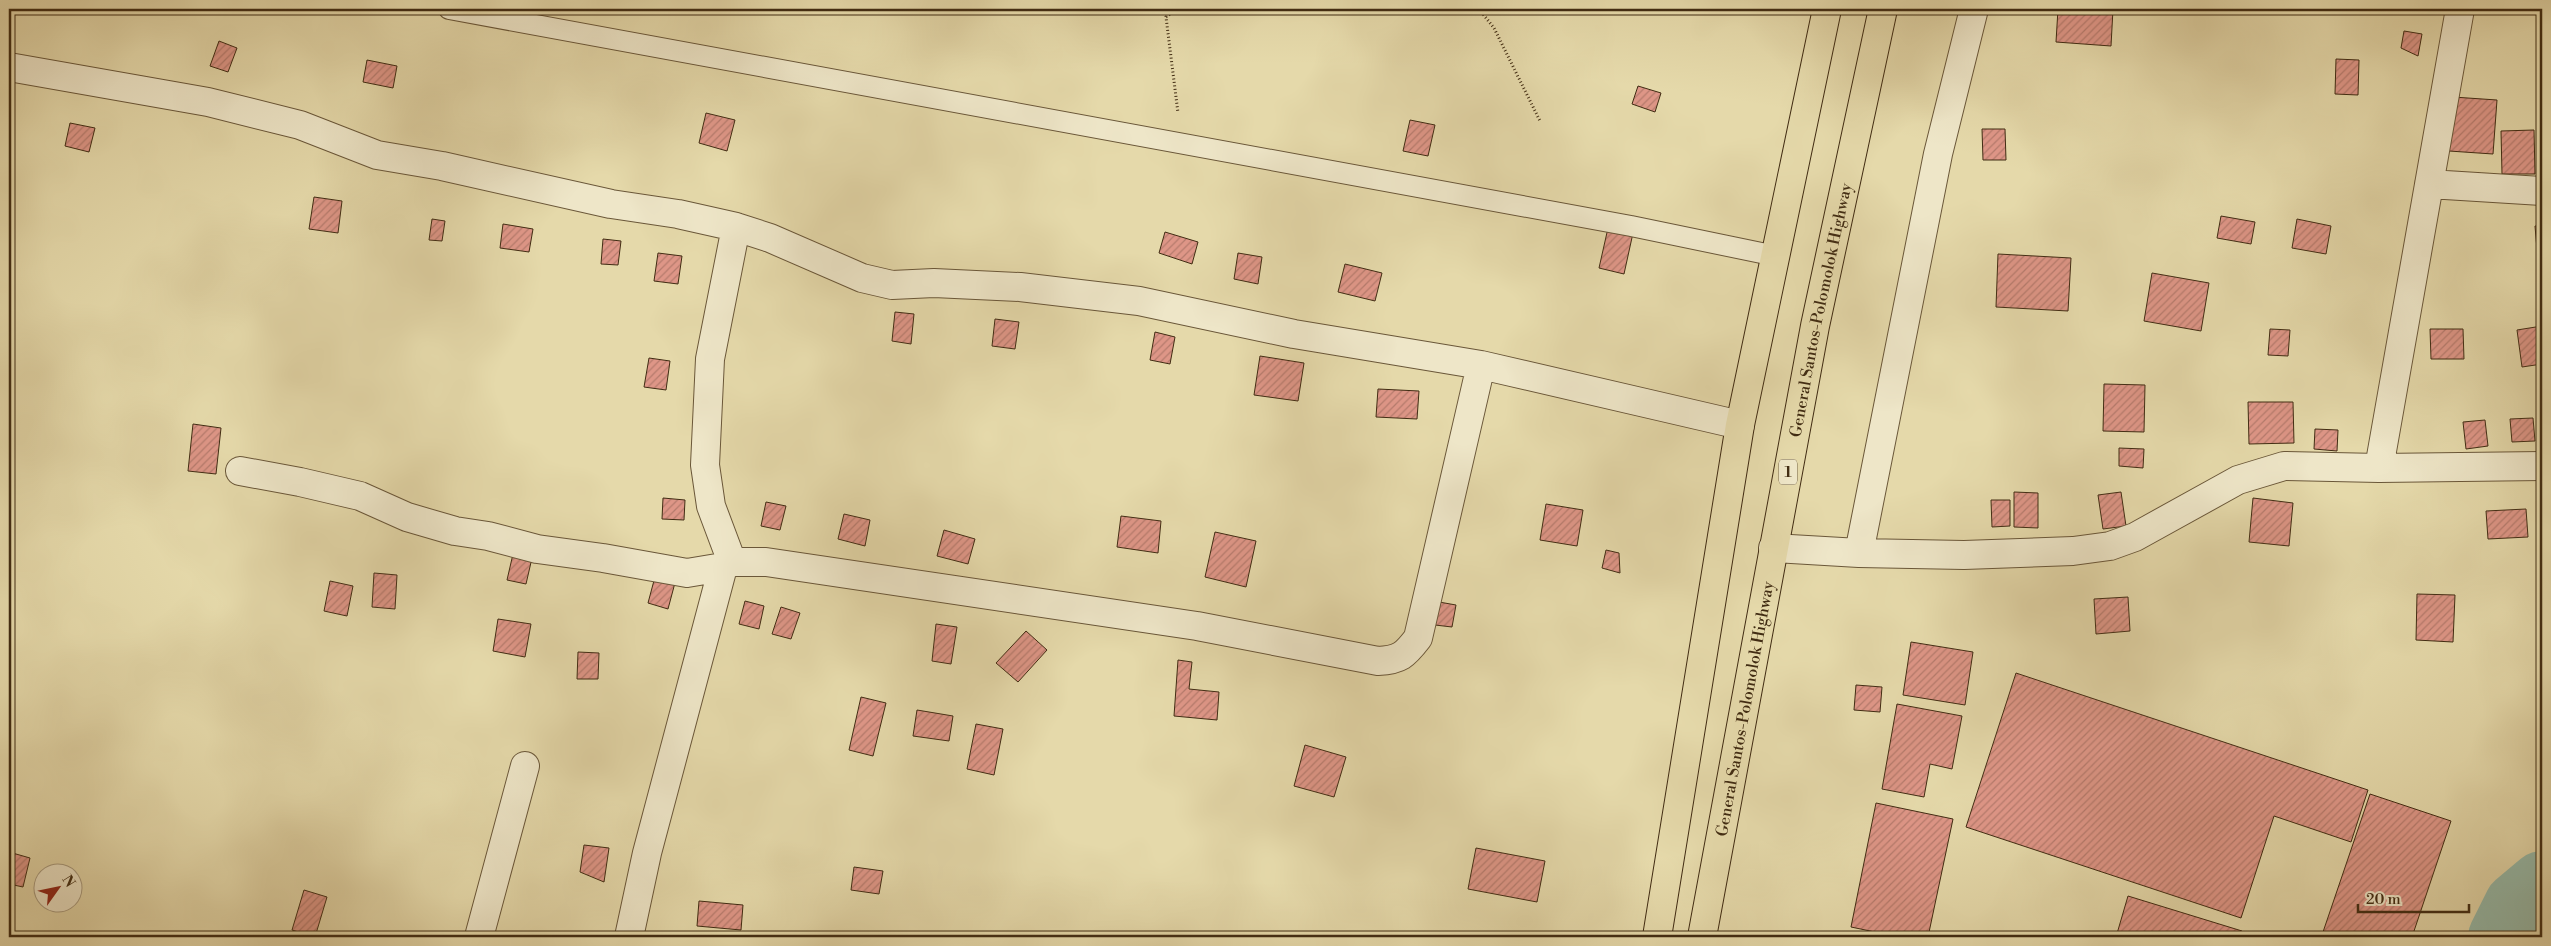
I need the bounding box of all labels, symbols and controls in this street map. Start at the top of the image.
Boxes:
street label: General Santos-Polomolok Highway [1786,181,1856,439]
road number: 1 [1779,460,1797,484]
street label: General Santos-Polomolok Highway [1712,580,1779,838]
north arrow [32,864,82,914]
text: N [57,872,79,891]
scale bar [2358,881,2470,913]
text: 20 m [2366,890,2401,909]

